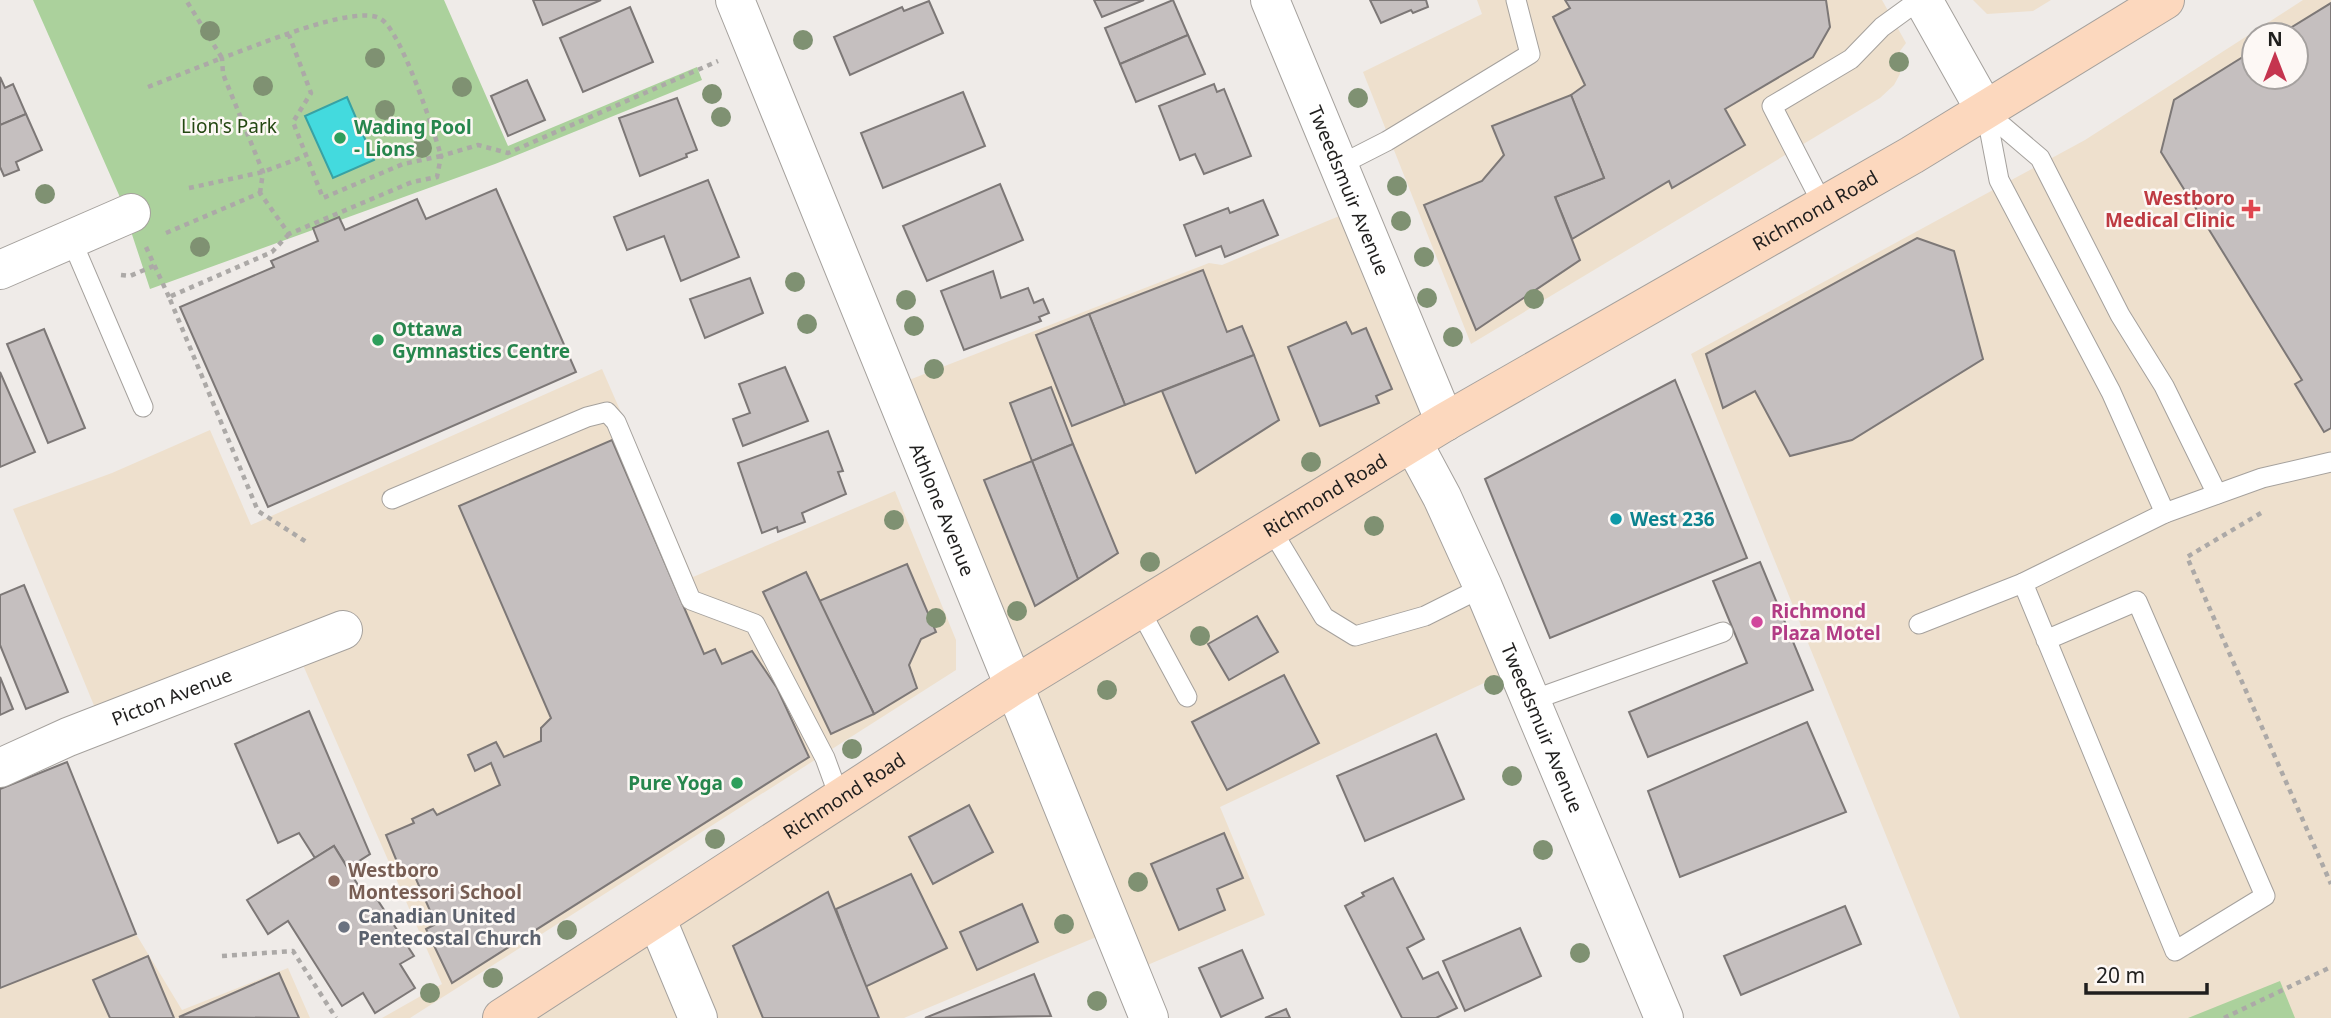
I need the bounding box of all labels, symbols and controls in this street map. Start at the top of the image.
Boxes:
north arrow [2240,21,2310,91]
text: N [2267,26,2283,52]
street label: Tweedsmuir Avenue [1302,102,1396,279]
park label: Lion's Park [181,113,277,139]
place label: Wading Pool - Lions [354,114,472,162]
marker: Wading Pool - Lions [332,130,348,146]
street label: Richmond Road [1747,164,1883,257]
place label: Westboro Medical Clinic [2105,185,2235,233]
marker: Westboro Medical Clinic [2241,199,2261,219]
place label: Ottawa Gymnastics Centre [392,316,570,364]
marker: Ottawa Gymnastics Centre [370,332,386,348]
street label: Athlone Avenue [904,439,981,580]
street label: Richmond Road [1258,448,1392,543]
place label: West 236 [1630,506,1715,532]
marker: West 236 [1608,511,1624,527]
place label: Richmond Plaza Motel [1771,598,1881,646]
marker: Richmond Plaza Motel [1749,614,1765,630]
street label: Tweedsmuir Avenue [1495,639,1589,817]
street label: Picton Avenue [108,661,236,732]
street label: Richmond Road [778,746,910,845]
place label: Pure Yoga [628,770,723,796]
marker: Pure Yoga [729,775,745,791]
place label: Westboro Montessori School [348,857,522,905]
marker: Westboro Montessori School [326,873,342,889]
place label: Canadian United Pentecostal Church [358,903,542,951]
marker: Canadian United Pentecostal Church [336,919,352,935]
scale bar [2086,951,2207,995]
text: 20 m [2096,961,2145,989]

